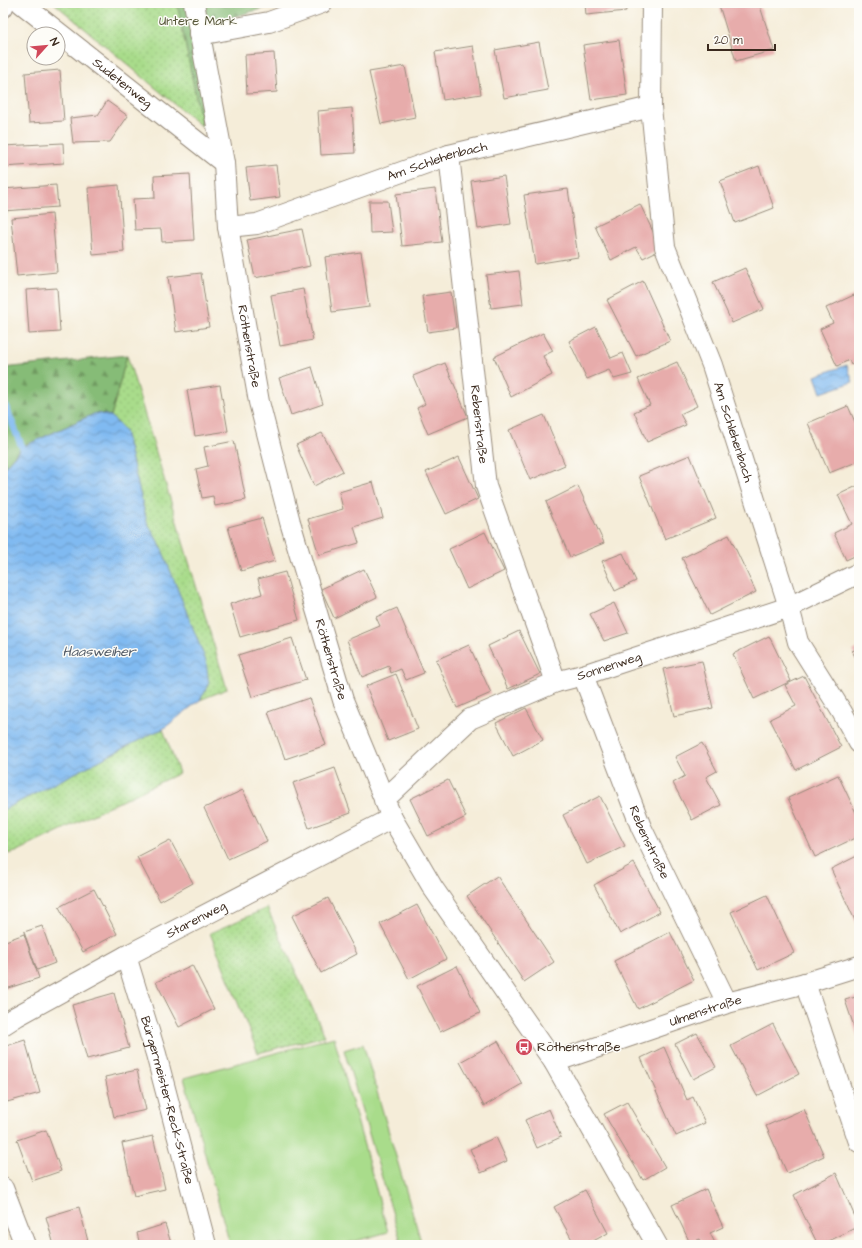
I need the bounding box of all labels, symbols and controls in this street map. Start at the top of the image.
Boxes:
park label: Untere Mark [159,12,237,30]
north arrow [26,26,66,66]
scale bar [708,26,775,52]
text: 20 m [714,32,743,49]
text: N [46,35,63,48]
street label: Sudetenweg [89,54,156,113]
street label: Am Schlehenbach [384,137,490,186]
street label: Röthenstraße [233,303,265,389]
street label: Am Schlehenbach [709,380,758,485]
street label: Rebenstraße [466,384,492,465]
street label: Röthenstraße [310,617,352,702]
water label: Haasweiher [63,642,137,662]
street label: Sonnenweg [575,647,644,685]
street label: Rebenstraße [625,803,674,882]
street label: Starenweg [163,897,230,943]
street label: Ulmenstraße [667,991,743,1031]
street label: Bürgermeister-Reck-Straße [136,1014,199,1186]
bus stop icon: Röthenstraße [514,1037,534,1057]
place label: Röthenstraße [537,1038,621,1056]

